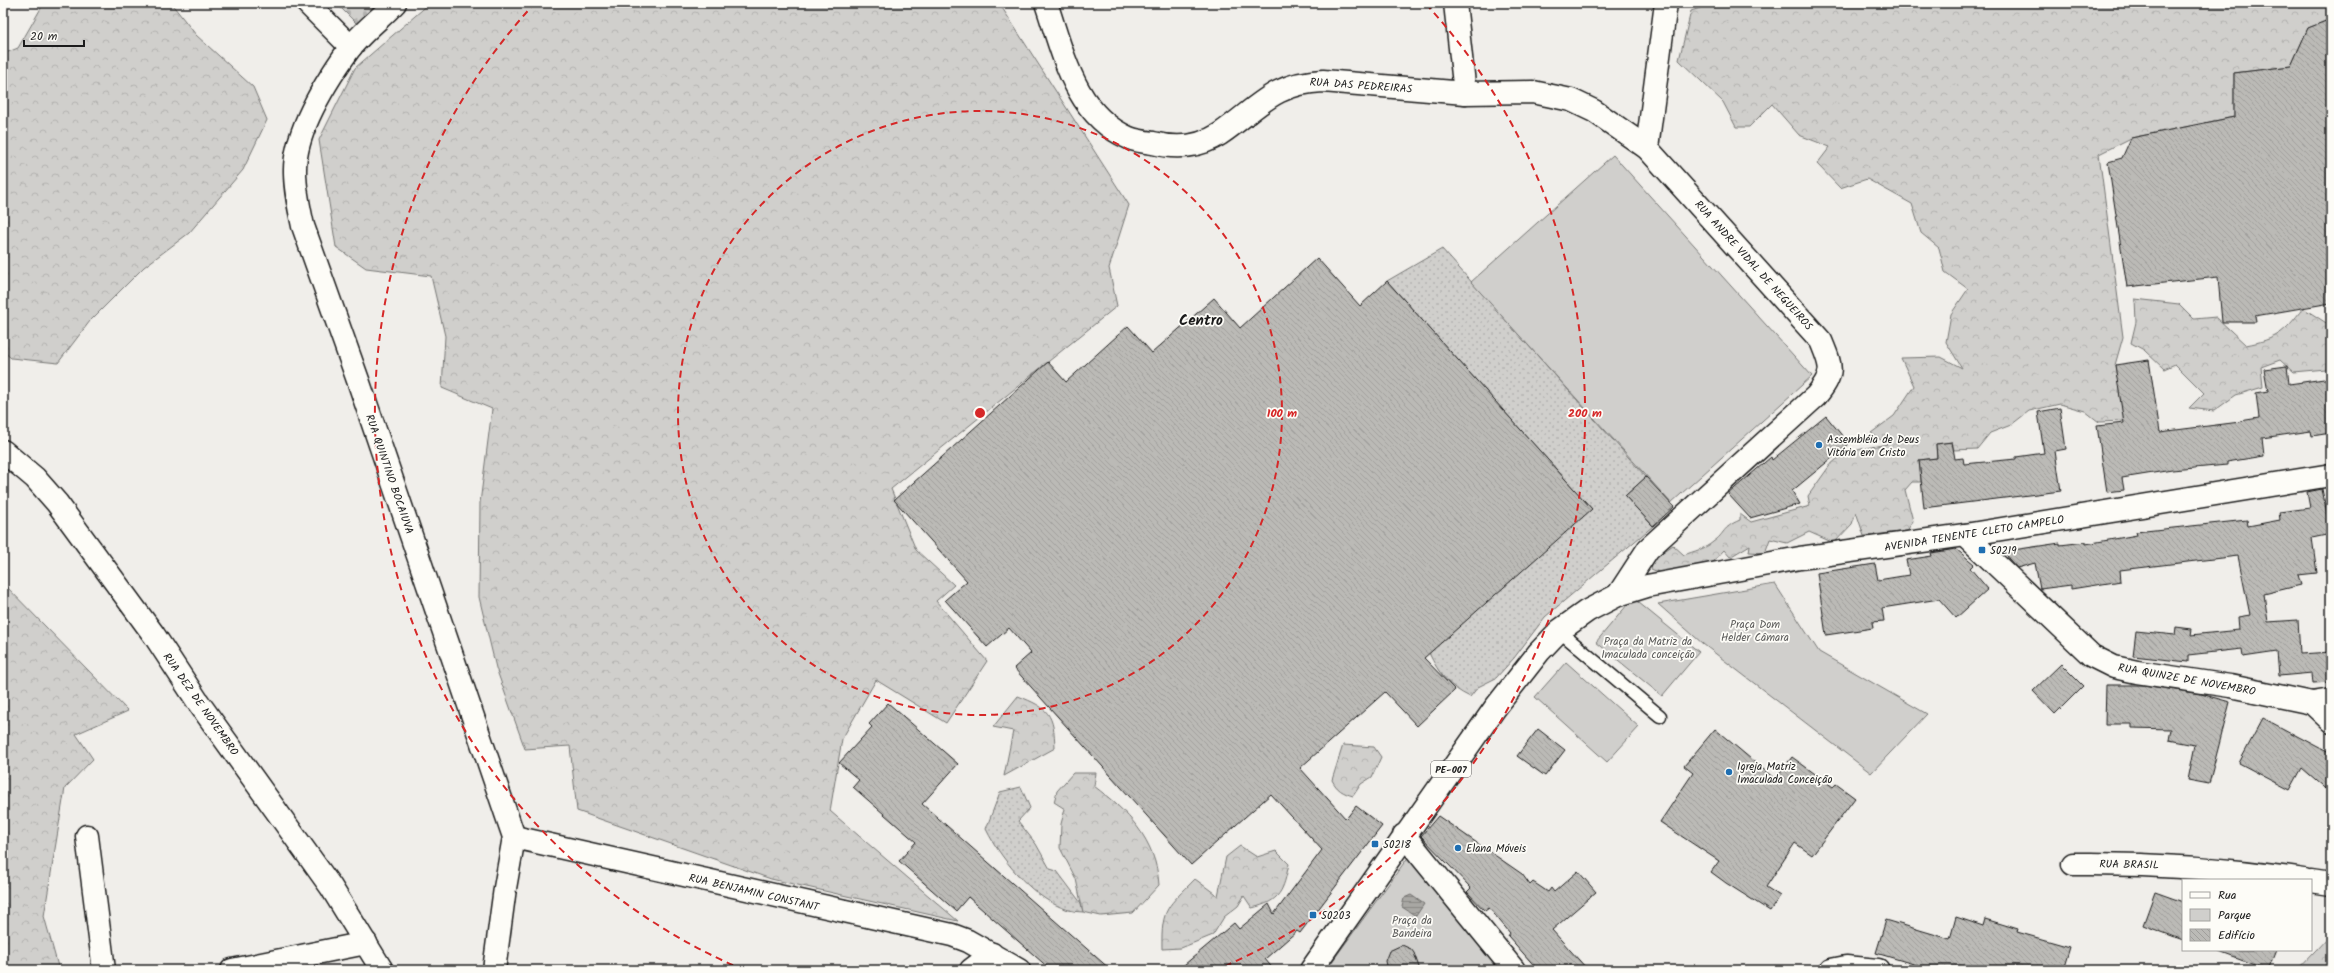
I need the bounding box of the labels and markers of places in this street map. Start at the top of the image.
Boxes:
centre of rings [973,406,987,420]
place label: Assembléia de Deus Vitória em Cristo [1827,431,1919,462]
marker: Assembléia de Deus Vitória em Cristo [1814,440,1824,450]
place label: 50219 [1990,542,2017,560]
marker: 50219 [1977,545,1987,555]
place label: Igreja Matriz Imaculada Conceição [1737,758,1832,789]
marker: Igreja Matriz Imaculada Conceição [1724,767,1734,777]
place label: 50218 [1383,836,1411,854]
marker: 50218 [1370,839,1380,849]
place label: Elana Móveis [1466,840,1527,858]
marker: Elana Móveis [1453,843,1463,853]
place label: 50203 [1321,907,1351,925]
marker: 50203 [1308,910,1318,920]

